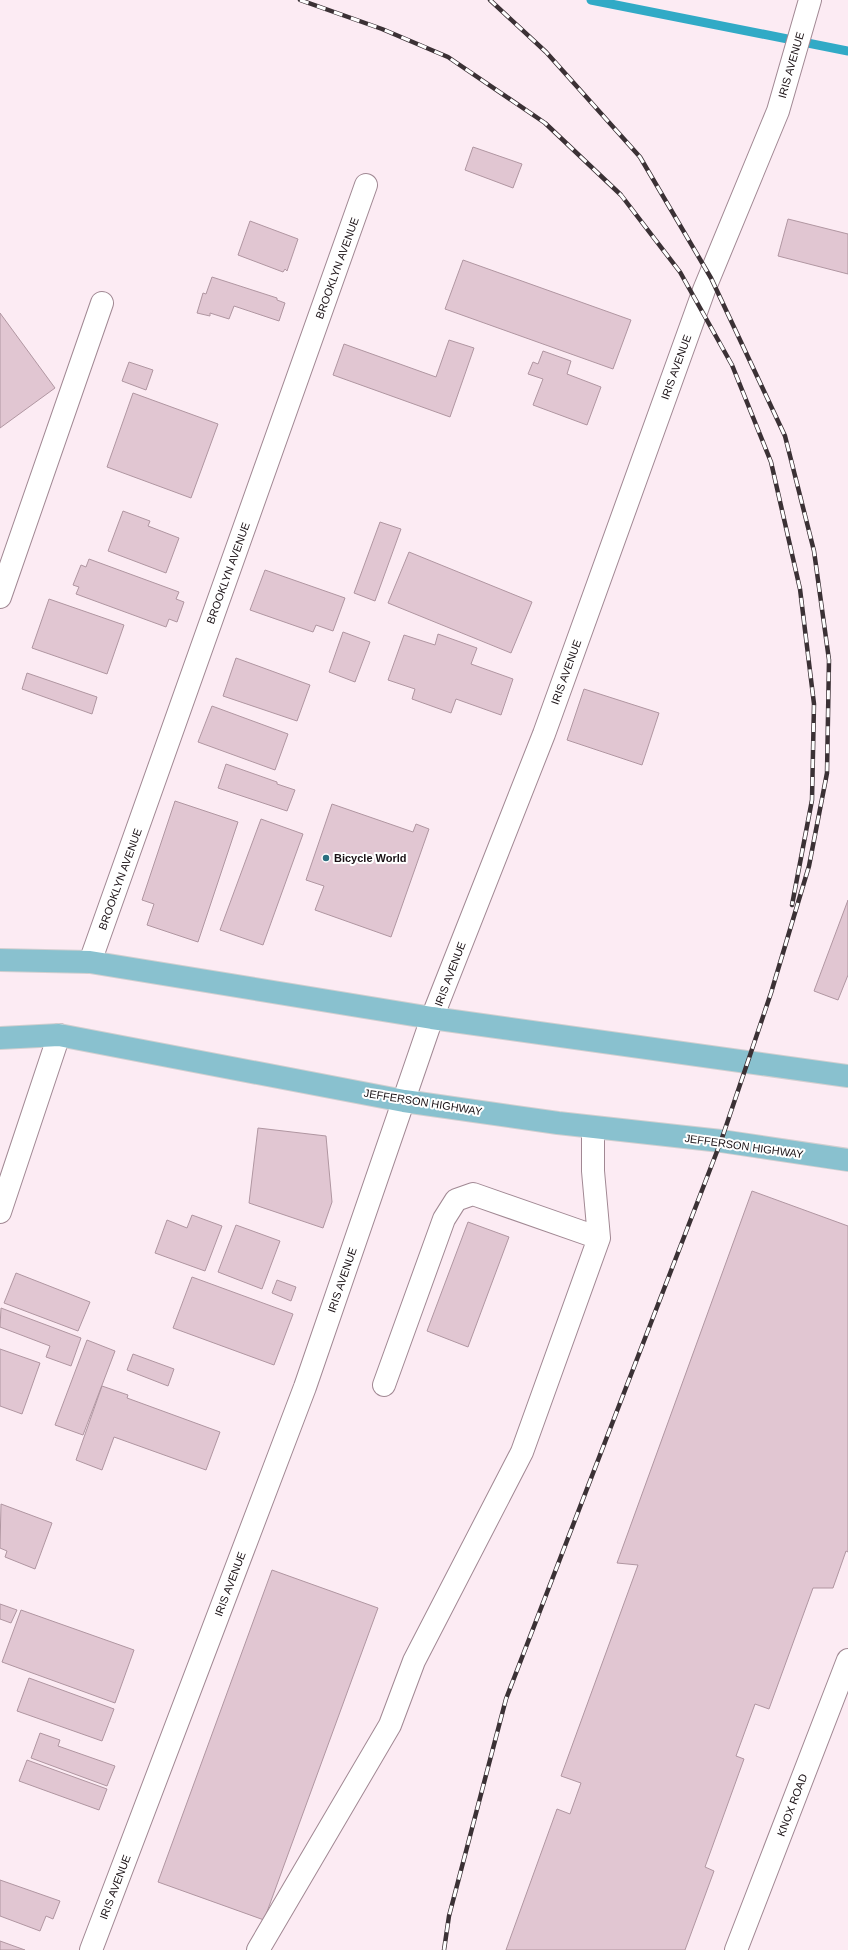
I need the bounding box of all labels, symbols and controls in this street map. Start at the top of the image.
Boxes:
street label: IRIS AVENUE [776,31,806,99]
street label: BROOKLYN AVENUE [313,216,361,320]
street label: IRIS AVENUE [659,333,693,401]
street label: BROOKLYN AVENUE [204,521,252,625]
street label: IRIS AVENUE [549,638,583,706]
street label: BROOKLYN AVENUE [96,827,144,931]
place label: Bicycle World [334,852,407,864]
marker: Bicycle World [321,853,331,863]
street label: IRIS AVENUE [432,940,468,1008]
street label: JEFFERSON HIGHWAY [363,1087,484,1117]
street label: JEFFERSON HIGHWAY [684,1132,805,1160]
street label: IRIS AVENUE [325,1246,359,1314]
street label: IRIS AVENUE [212,1550,248,1618]
street label: KNOX ROAD [775,1772,809,1838]
street label: IRIS AVENUE [97,1853,133,1921]

